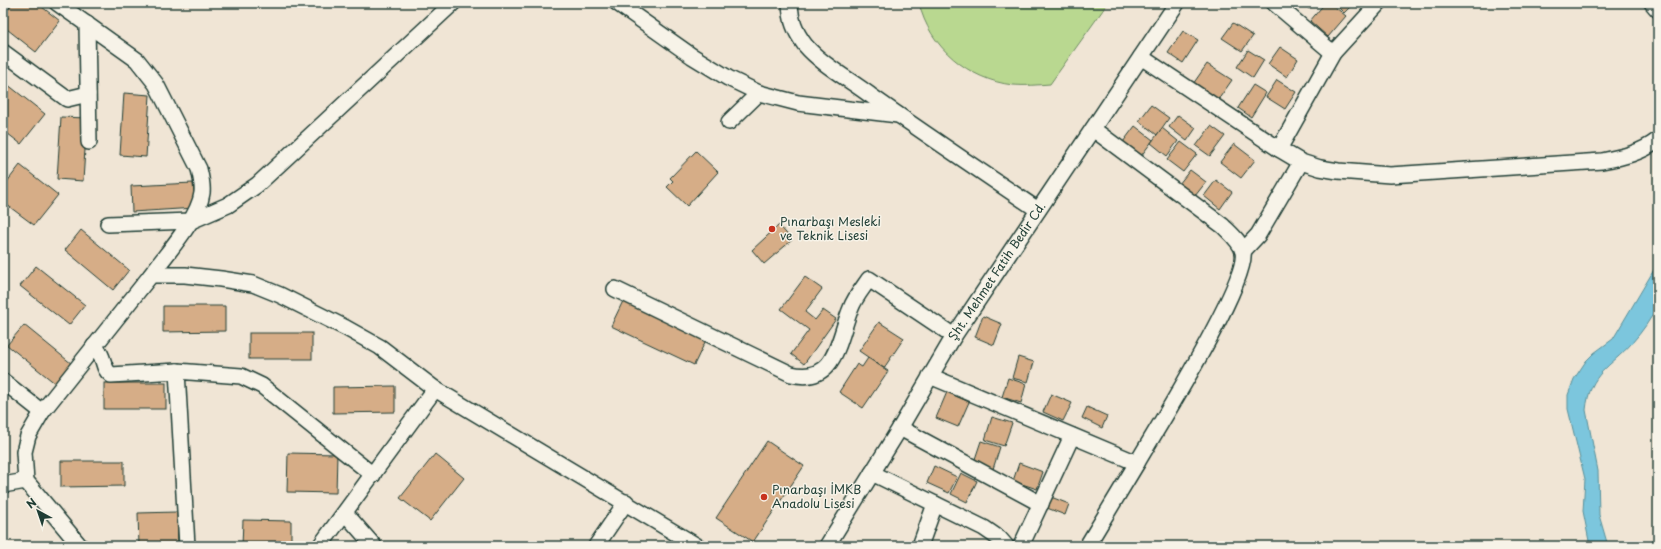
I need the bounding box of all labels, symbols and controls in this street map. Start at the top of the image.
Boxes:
street label: Şht. Mehmet Fatih Bedir Cd. [943,198,1049,344]
place label: Pınarbaşı Mesleki ve Teknik Lisesi [780,212,881,244]
marker: Pınarbaşı Mesleki ve Teknik Lisesi [767,224,777,234]
place label: Pınarbaşı İMKB Anadolu Lisesi [772,480,861,512]
north arrow [18,491,58,531]
marker: Pınarbaşı İMKB Anadolu Lisesi [759,492,769,502]
text: N [22,493,40,512]

